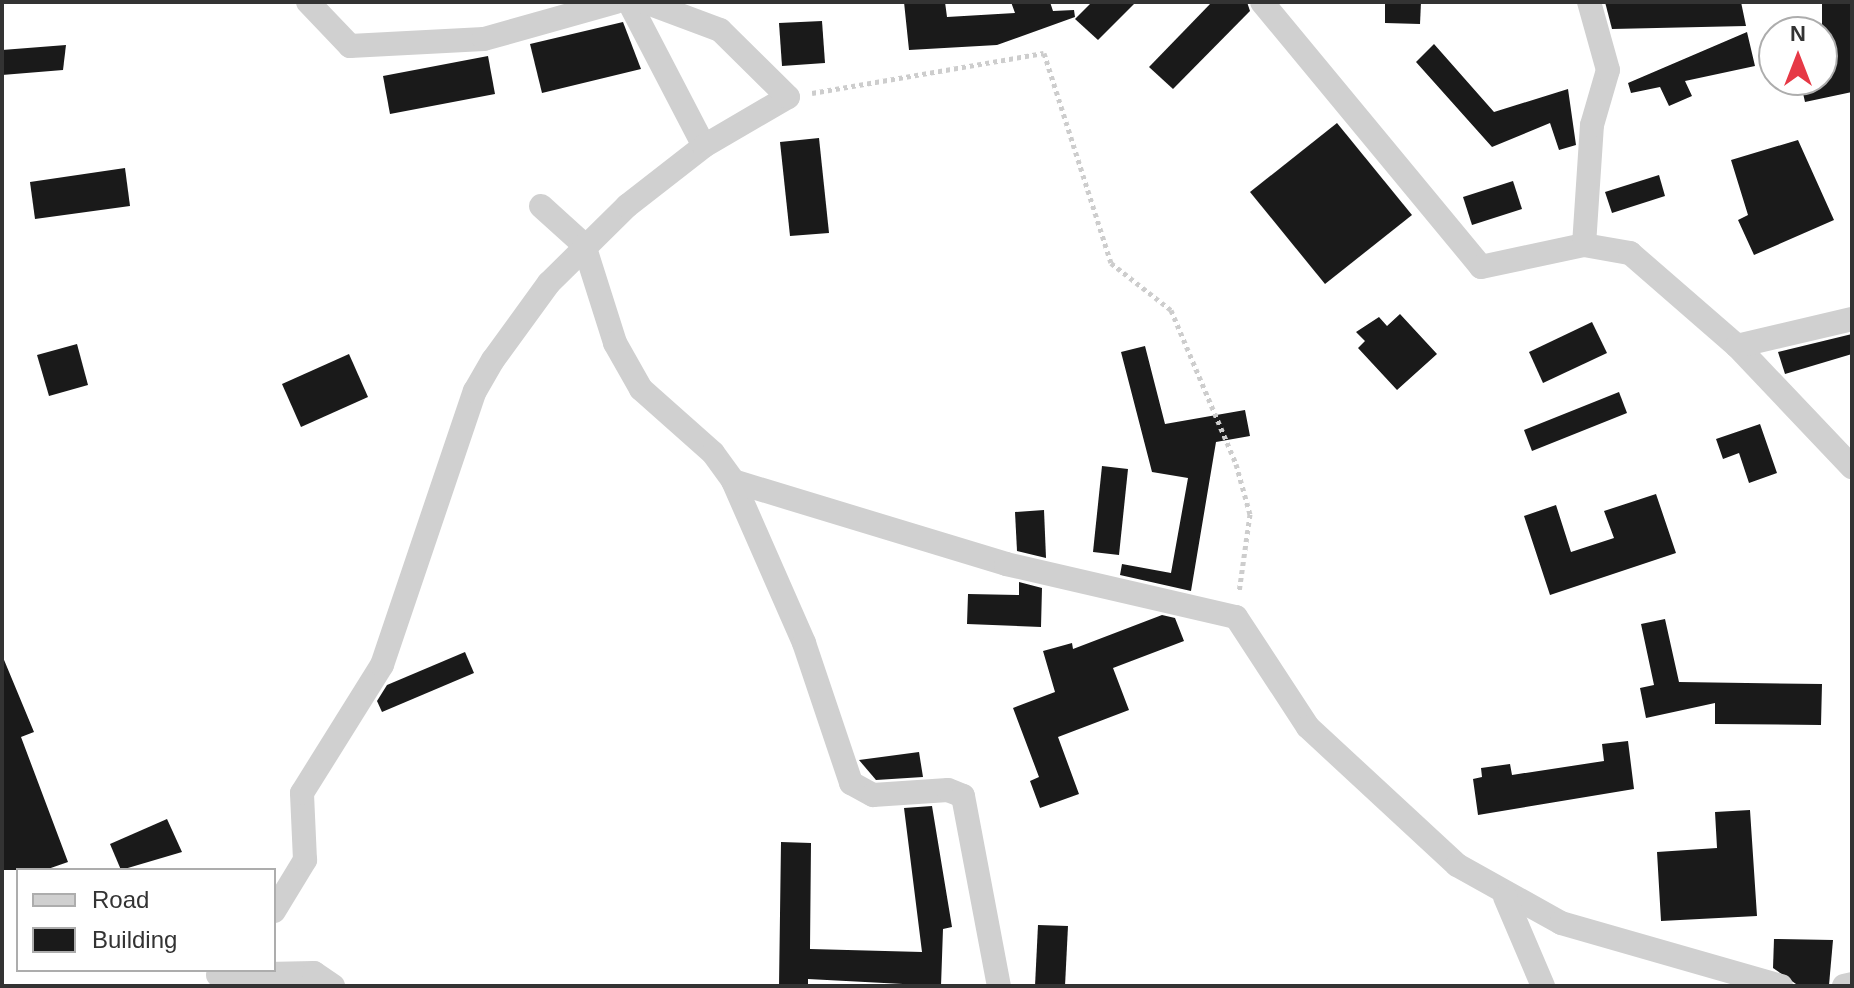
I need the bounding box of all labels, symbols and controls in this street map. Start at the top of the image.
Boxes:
north arrow [1758,16,1838,96]
text: N [1790,21,1806,46]
legend [16,868,276,972]
text: Road [92,886,149,913]
text: Building [92,926,177,953]

